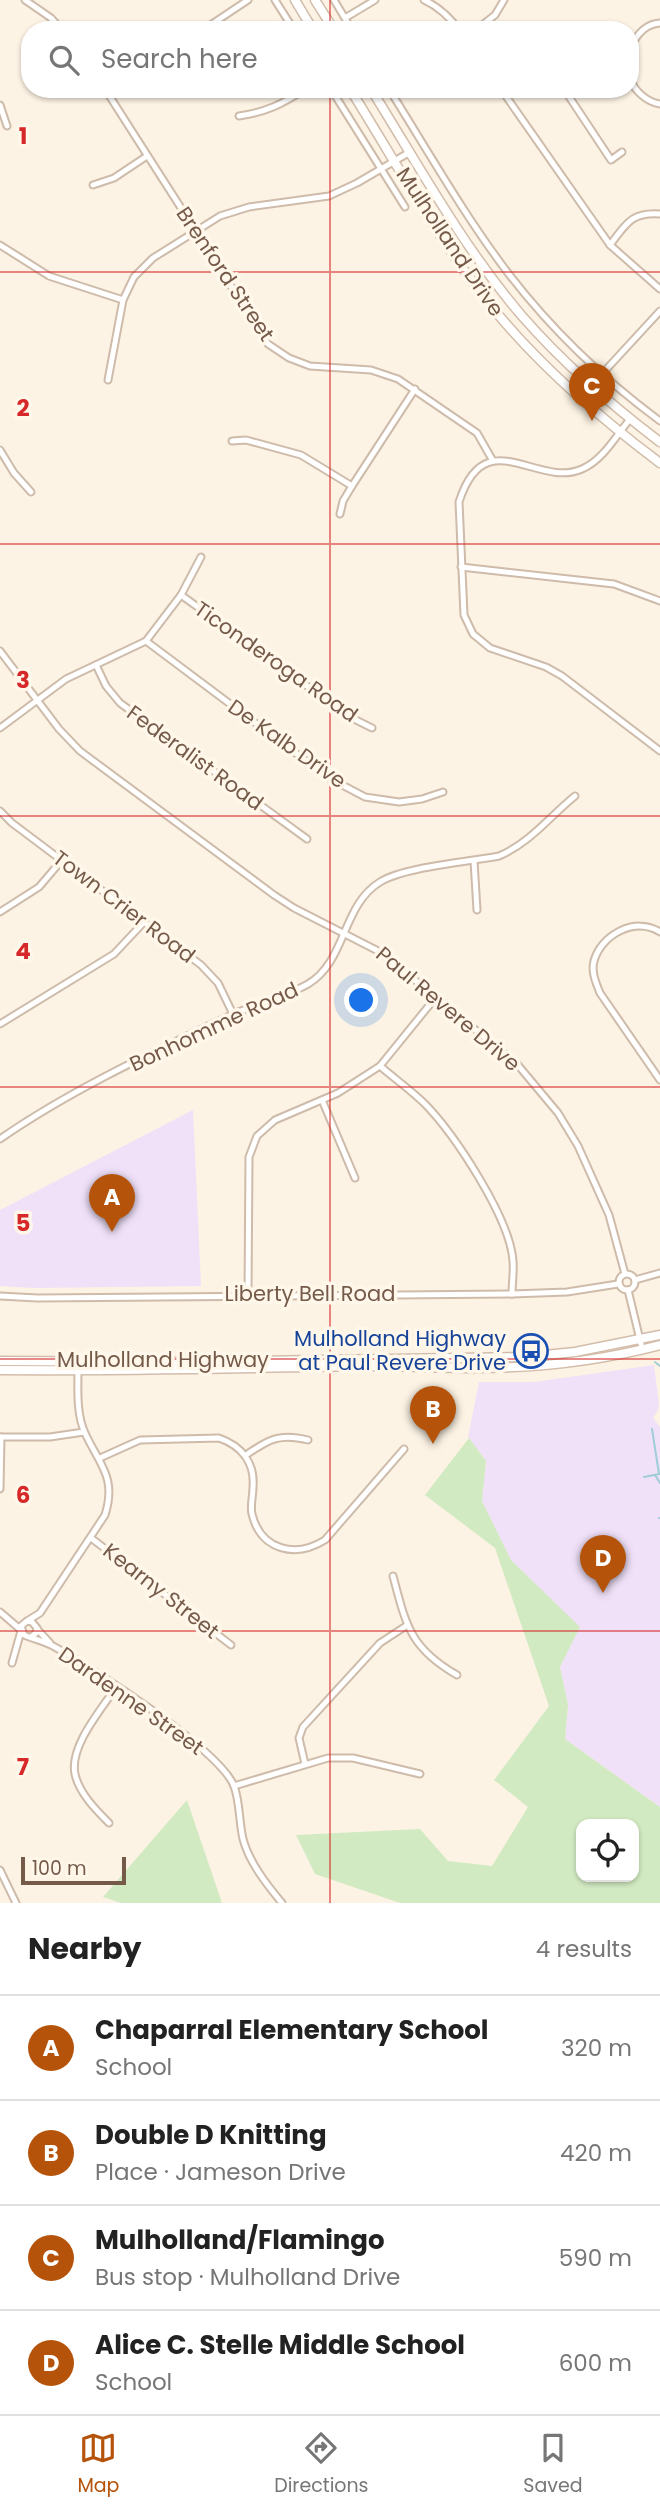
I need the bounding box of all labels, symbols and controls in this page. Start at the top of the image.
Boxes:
search box [21,21,639,98]
icon: search [45,41,83,79]
text: Search here [101,41,258,77]
text: 1 [19,120,27,152]
street label: Mulholland Drive [390,161,511,322]
street label: Brenford Street [170,201,281,347]
pin: C [569,363,615,421]
text: 2 [16,392,30,424]
street label: Ticonderoga Road [189,594,364,729]
text: 3 [16,664,30,696]
street label: De Kalb Drive [222,692,352,795]
street label: Federalist Road [121,698,269,817]
street label: Town Crier Road [47,843,201,970]
text: 4 [15,935,31,967]
street label: Paul Revere Drive [370,940,527,1078]
street label: Bonhomme Road [125,975,303,1078]
your location [344,983,378,1017]
pin: A [89,1174,135,1232]
text: 5 [16,1207,30,1239]
street label: Liberty Bell Road [225,1279,395,1308]
place label: Mulholland Highway at Paul Revere Drive [294,1324,506,1377]
bus stop icon: Mulholland Highway at Paul Revere Drive [512,1332,550,1370]
street label: Mulholland Highway [57,1345,269,1374]
pin: B [410,1386,456,1444]
text: 6 [16,1479,30,1511]
pin: D [580,1535,626,1593]
street label: Kearny Street [97,1536,225,1645]
street label: Dardenne Street [53,1640,210,1762]
text: 7 [17,1751,29,1783]
map controls [576,1819,639,1882]
button: locate [576,1819,639,1882]
scale bar [21,1854,126,1886]
text: 100 m [32,1855,87,1882]
text: Nearby [28,1927,142,1970]
text: 4 results [536,1933,632,1965]
text: Chaparral Elementary School [95,2012,489,2048]
text: A [43,2032,59,2064]
text: 320 m [561,2032,632,2064]
text: School [95,2051,172,2083]
text: Double D Knitting [95,2117,327,2153]
text: B [43,2137,59,2169]
text: 420 m [560,2137,632,2169]
text: Place · Jameson Drive [95,2156,346,2188]
text: Mulholland/Flamingo [95,2222,385,2258]
text: C [42,2242,60,2274]
text: 590 m [559,2242,632,2274]
text: Bus stop · Mulholland Drive [95,2261,400,2293]
text: Alice C. Stelle Middle School [95,2327,465,2363]
text: D [43,2347,59,2379]
text: 600 m [559,2347,632,2379]
text: School [95,2366,172,2398]
tab: Map [77,2429,119,2500]
tab: Directions [274,2429,369,2500]
tab: Saved [523,2429,583,2500]

